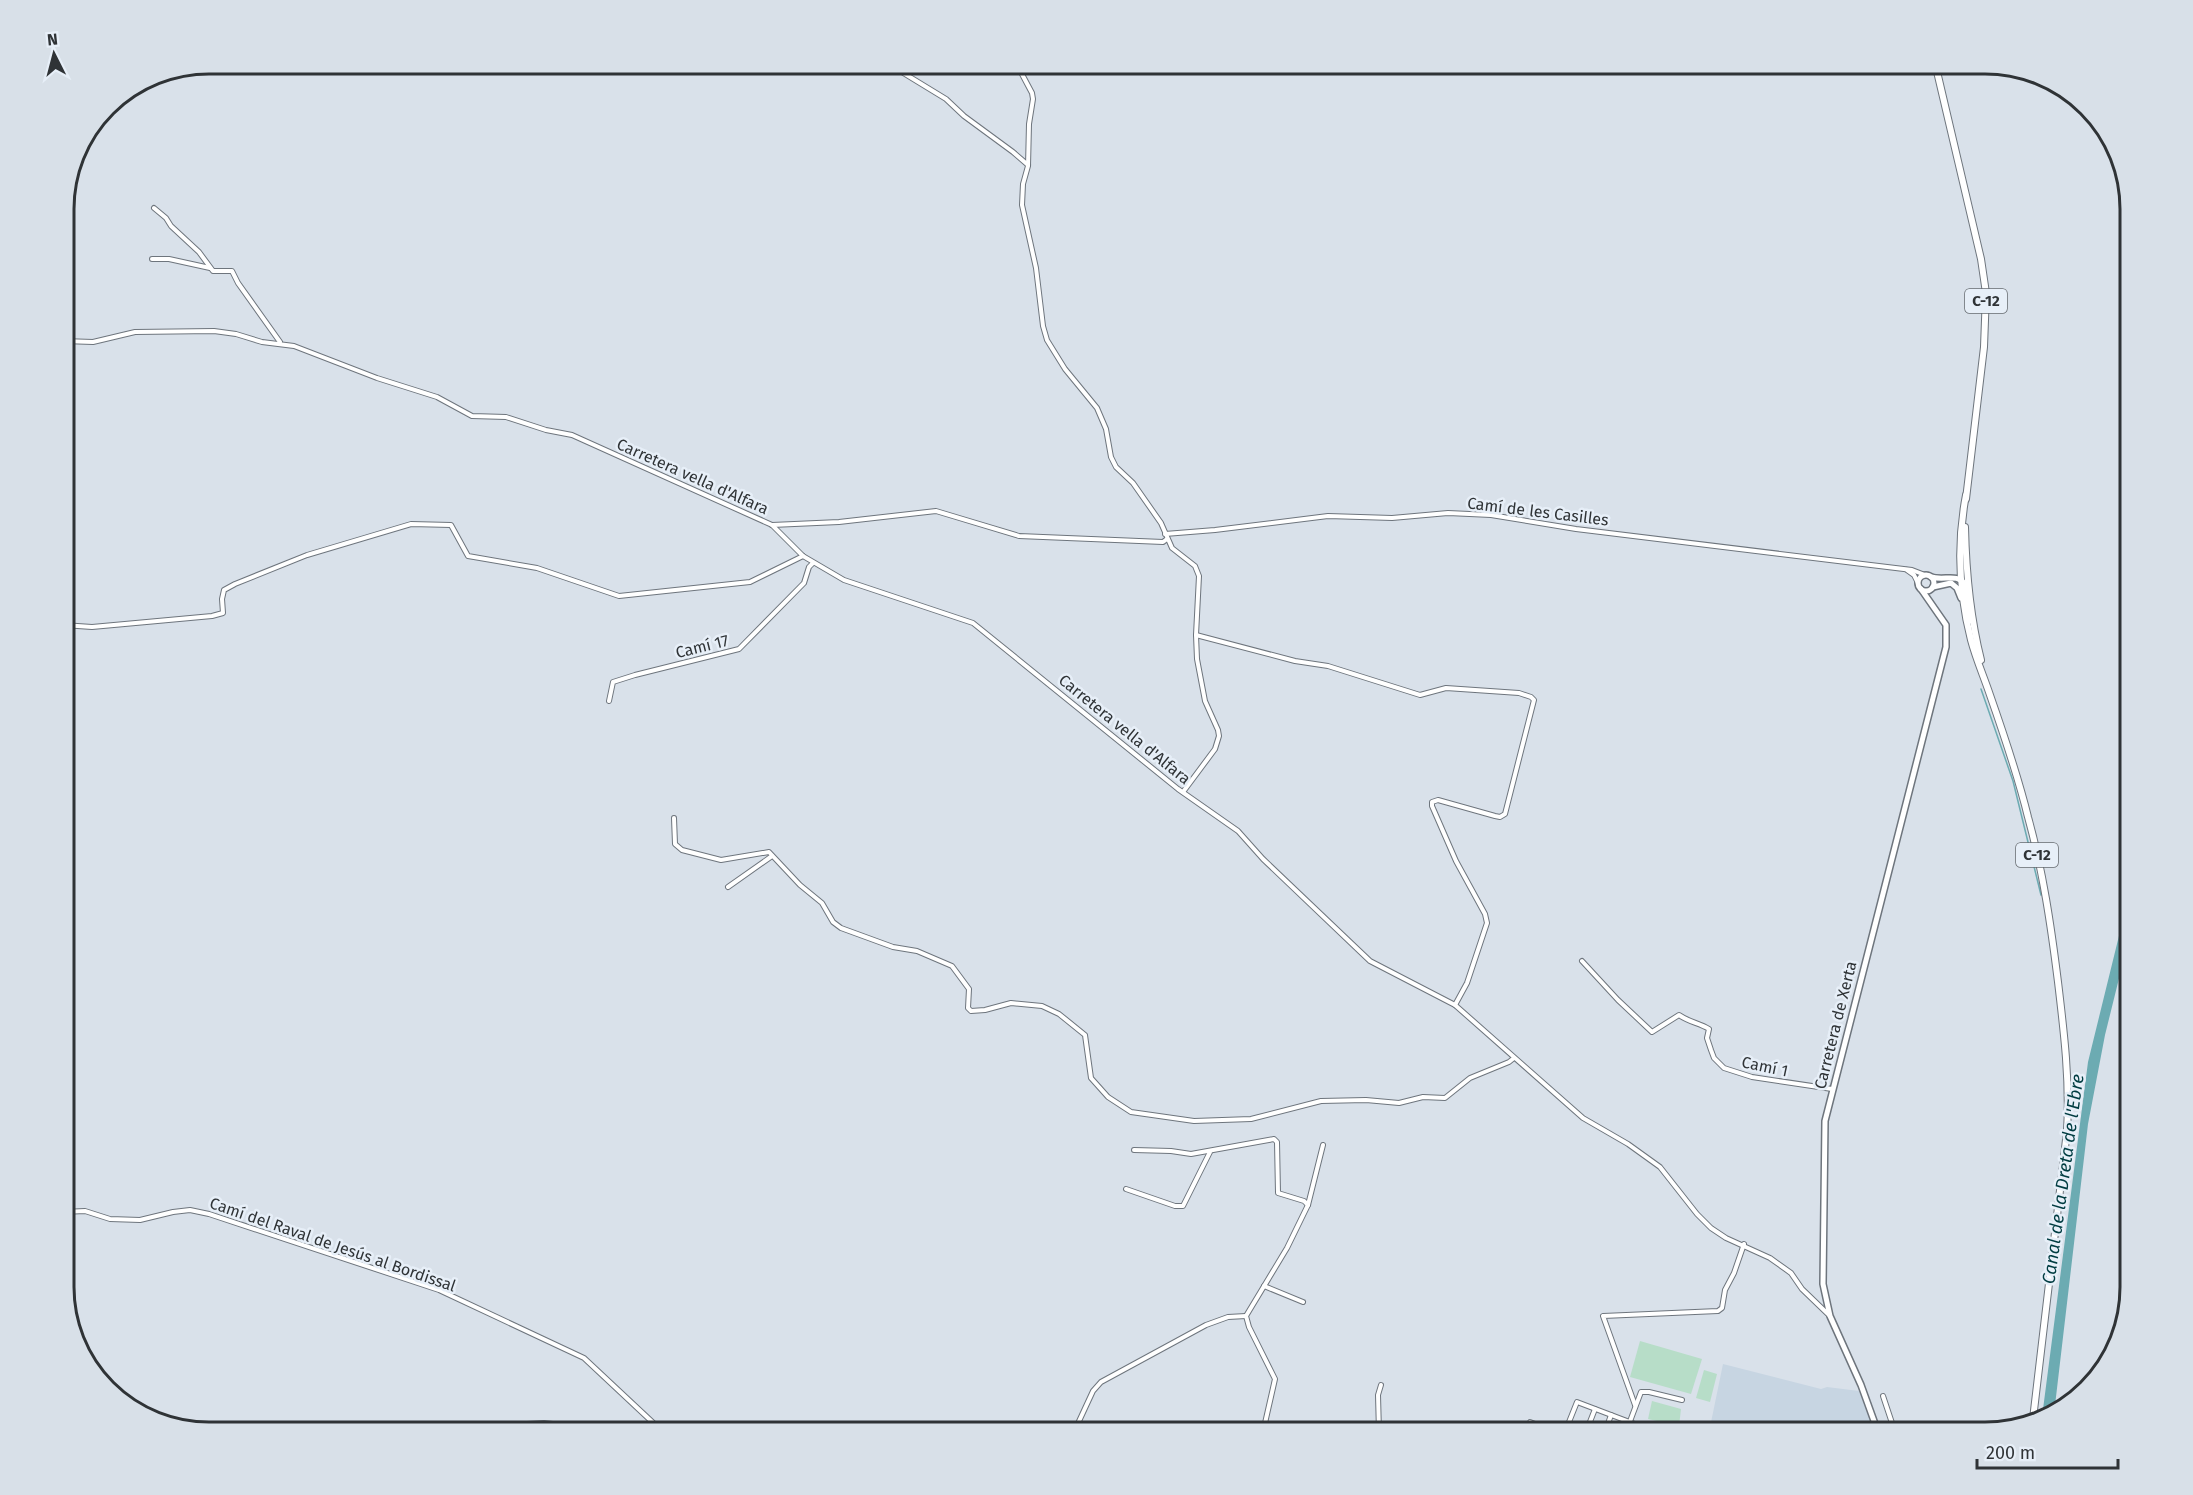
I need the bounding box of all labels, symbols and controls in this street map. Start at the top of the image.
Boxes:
north arrow [24,24,84,84]
text: N [46,30,59,50]
road number: C-12 [1965,289,2007,313]
street label: Carretera vella d'Alfara [614,434,772,519]
street label: Camí de les Casilles [1466,493,1610,530]
street label: Camí 17 [674,631,731,662]
street label: Carretera vella d'Alfara [1055,670,1194,788]
road number: C-12 [2016,843,2058,867]
street label: Carretera de Xerta [1810,959,1861,1091]
street label: Camí 1 [1740,1052,1790,1081]
water label: Canal de la Dreta de l'Ebre [2037,1073,2089,1285]
street label: Camí del Raval de Jesús al Bordissal [207,1193,459,1296]
scale bar [1977,1432,2118,1470]
text: 200 m [1986,1442,2035,1464]

